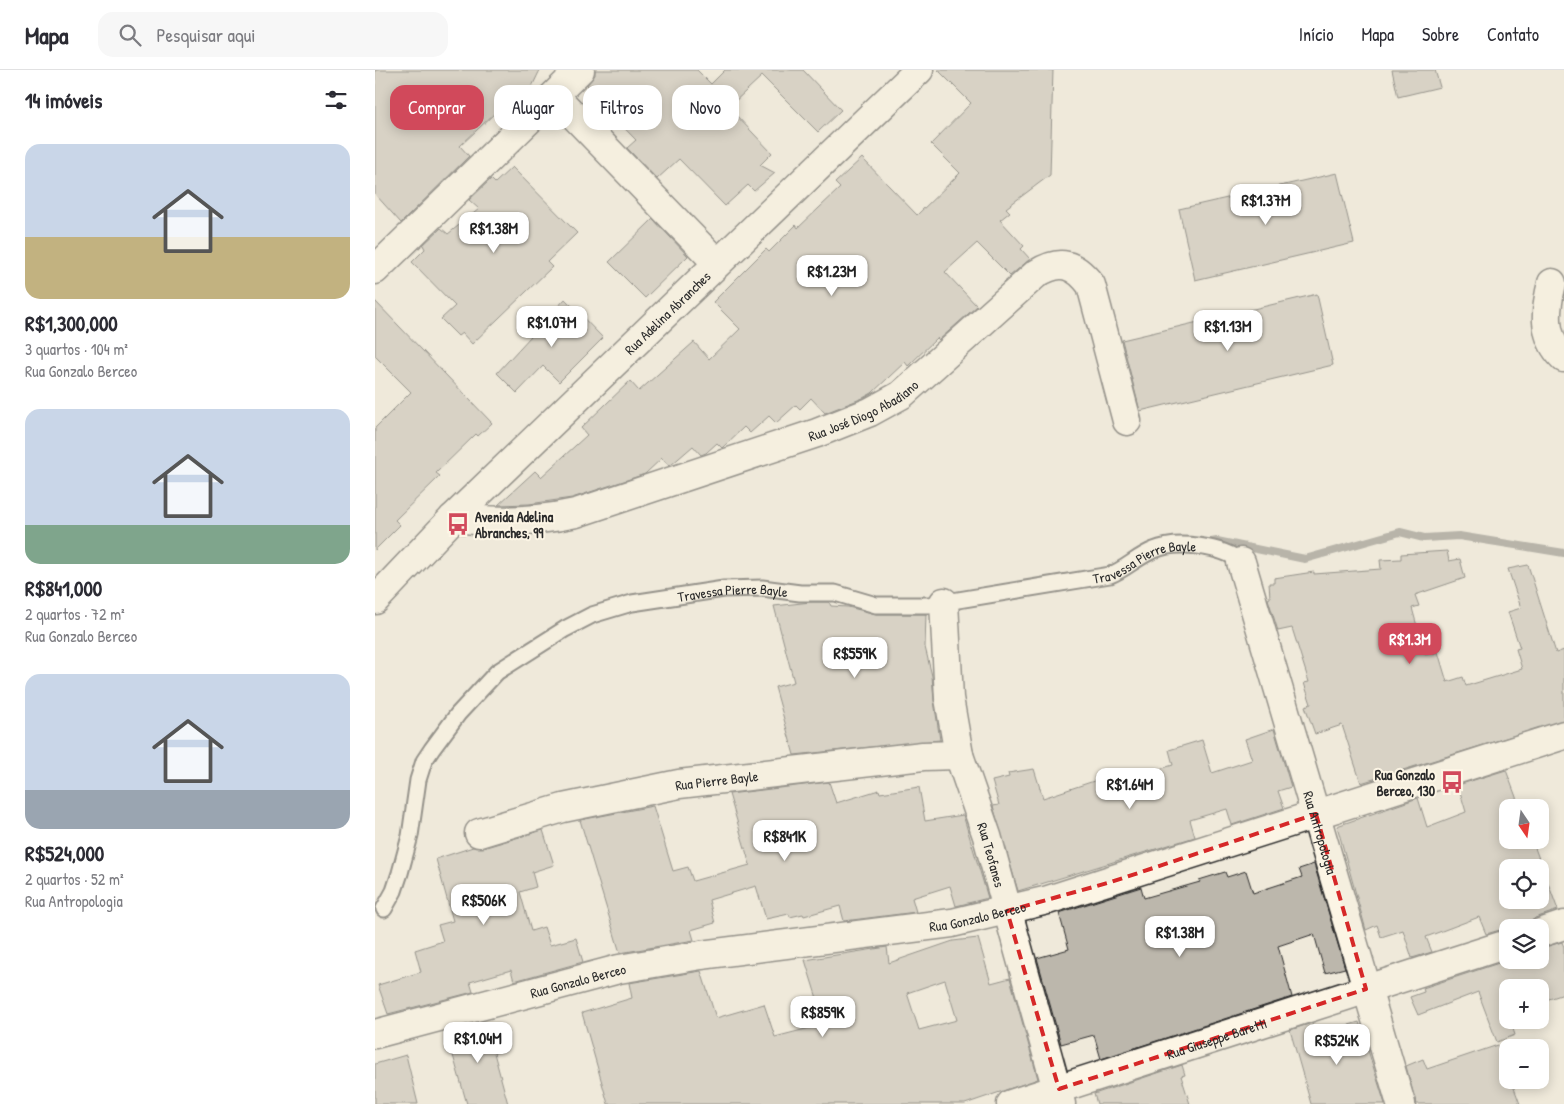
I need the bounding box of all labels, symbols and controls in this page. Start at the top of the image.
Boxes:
search box [98,12,448,57]
text: Mapa [25,19,68,51]
icon: search [116,21,144,49]
text: Pesquisar aqui [156,22,256,48]
text: Início [1299,22,1333,47]
text: Mapa [1361,22,1394,47]
text: Sobre [1422,22,1459,47]
text: Contato [1487,22,1539,47]
chip: Comprar [390,85,484,130]
chip: Alugar [494,85,573,130]
chip: Filtros [583,85,662,130]
chip: Novo [672,85,739,130]
text: 14 imóveis [25,86,102,115]
icon: filters [322,86,350,114]
icon: home [143,176,233,266]
pin: R$1.37M [1220,184,1312,226]
text: R$1.37M [1241,189,1291,211]
pin: R$1.38M [448,212,540,254]
text: R$1.38M [470,217,518,239]
pin: R$1.23M [786,254,878,297]
text: R$1.23M [808,260,856,282]
street label: Rua Adelina Abranches [620,266,714,358]
pin: R$1.07M [506,306,598,348]
text: R$1,300,000 [25,309,118,338]
pin: R$1.13M [1182,310,1274,352]
text: R$1.07M [527,311,577,333]
text: R$1.13M [1204,315,1252,337]
text: 3 quartos · 104 m² [25,338,128,360]
text: Rua Gonzalo Berceo [25,360,137,382]
street label: Rua José Diogo Abadiano [806,375,922,445]
icon: home [143,441,233,531]
place label: Avenida Adelina Abranches, 99 [475,507,554,542]
bus stop icon: Avenida Adelina Abranches, 99 [445,511,471,537]
street label: Travessa Pierre Bayle [1091,536,1198,587]
text: R$841,000 [25,574,102,603]
street label: Travessa Pierre Bayle [676,578,790,605]
text: 2 quartos · 72 m² [25,603,125,625]
pin: R$1.3M [1369,622,1451,665]
text: Rua Gonzalo Berceo [25,625,137,647]
text: R$1.3M [1389,628,1431,650]
pin: R$559K [814,636,896,679]
text: R$559K [833,642,877,664]
icon: home [143,706,233,796]
street label: Rua Pierre Bayle [673,765,760,794]
place label: Rua Gonzalo Berceo, 130 [1375,765,1436,800]
pin: R$1.64M [1084,768,1176,810]
bus stop icon: Rua Gonzalo Berceo, 130 [1439,769,1465,795]
text: R$1.64M [1107,773,1153,795]
street label: Rua Antropologia [1300,789,1342,877]
north arrow [1499,799,1549,849]
map controls [1499,799,1549,1089]
pin: R$841K [744,820,826,862]
street label: Rua Teofanes [973,820,1010,889]
text: R$841K [764,825,806,847]
text: R$524,000 [25,839,104,868]
button: locate [1499,859,1549,909]
text: 2 quartos · 52 m² [25,868,124,890]
pin: R$506K [443,884,525,926]
text: R$506K [462,889,506,911]
text: Rua Antropologia [25,890,123,912]
street label: Rua Gonzalo Berceo [928,896,1028,935]
pin: R$1.38M [1134,916,1226,958]
button: layers [1499,919,1549,969]
text: R$1.38M [1156,921,1204,943]
street label: Rua Gonzalo Berceo [528,958,627,1002]
button: + [1499,979,1549,1029]
pin: R$859K [782,996,864,1038]
text: R$859K [801,1001,845,1023]
street label: Rua Giuseppe Baretti [1164,1013,1269,1063]
pin: R$1.04M [432,1022,524,1064]
pin: R$524K [1296,1024,1378,1066]
text: R$1.04M [454,1027,502,1049]
text: R$524K [1315,1029,1359,1051]
button: − [1499,1039,1549,1089]

